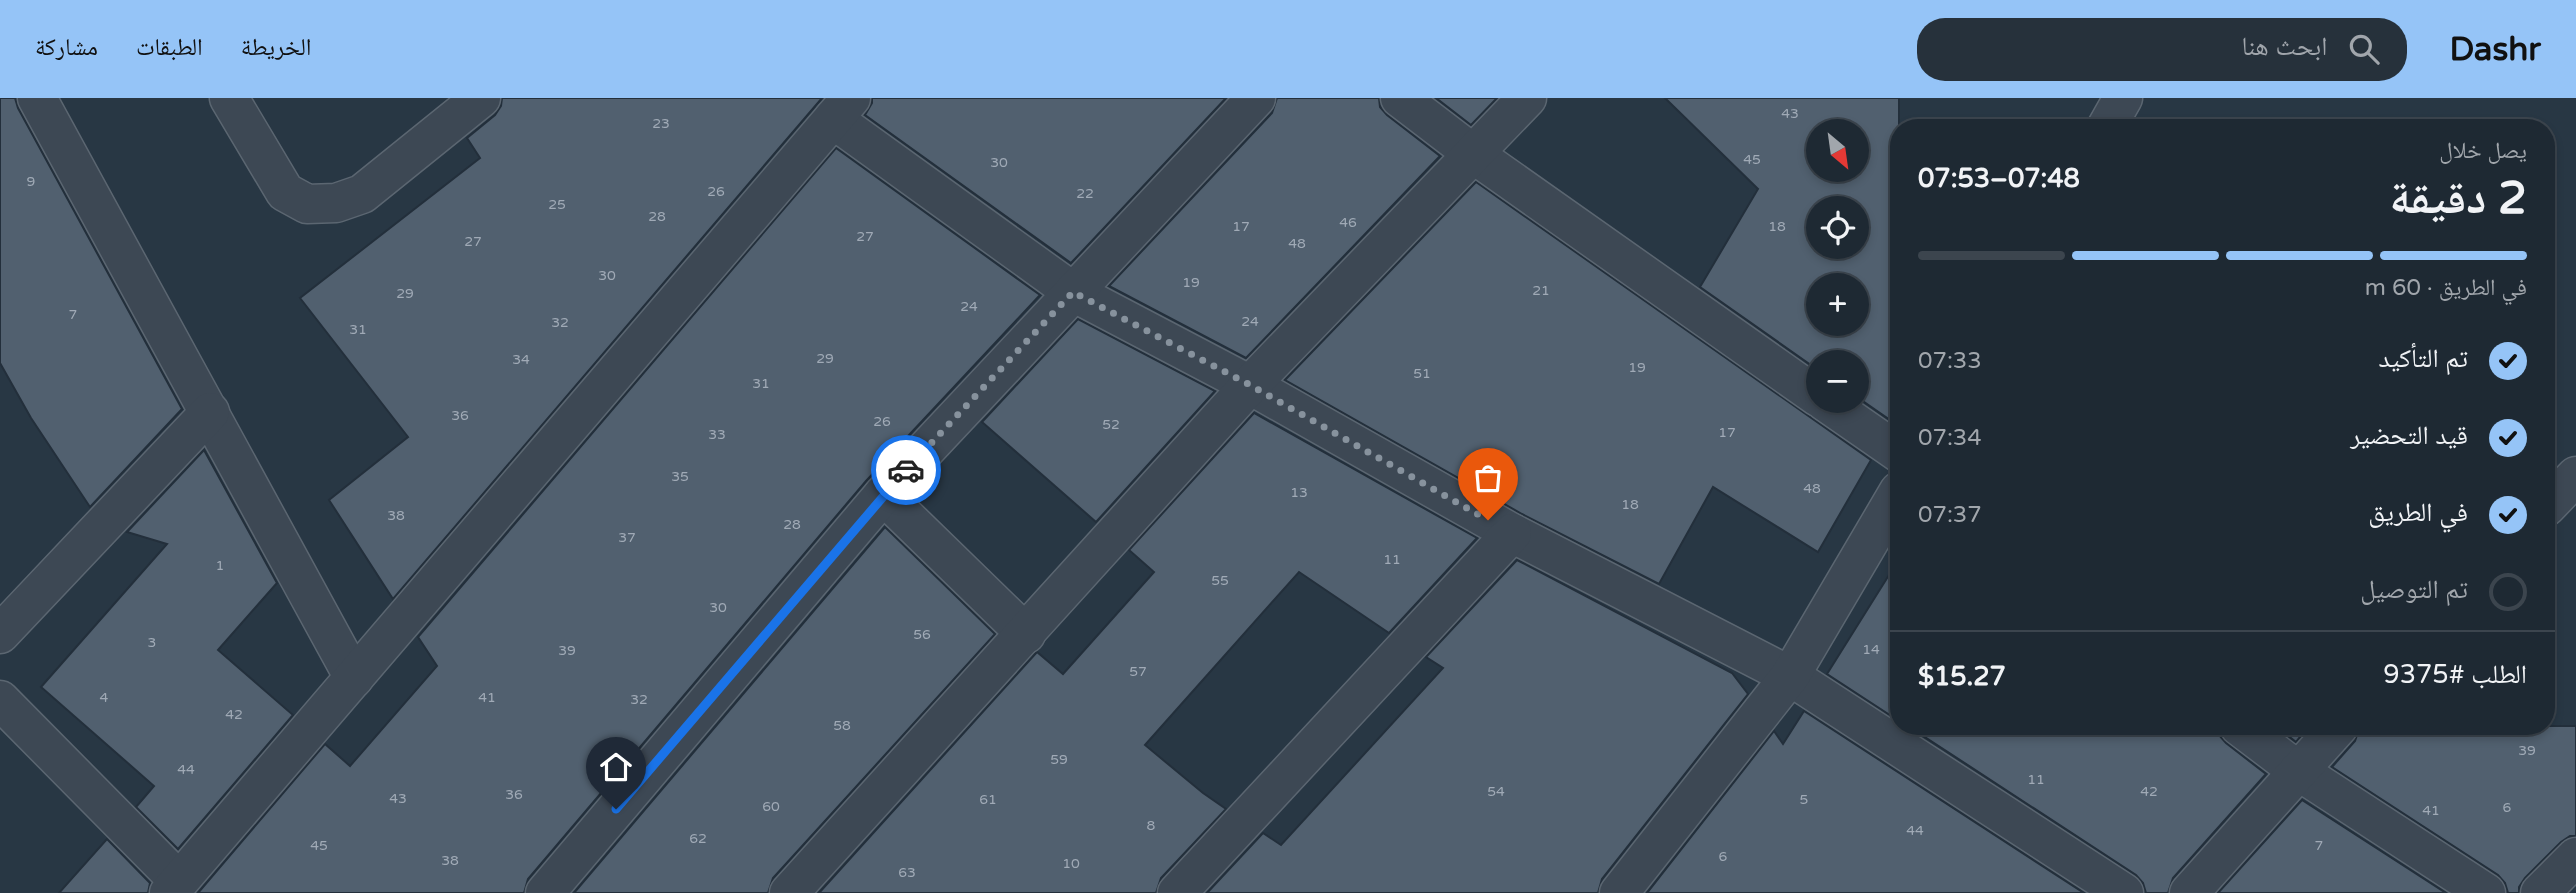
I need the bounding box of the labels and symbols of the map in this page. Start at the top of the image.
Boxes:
house number: 43 [1781,105,1799,122]
house number: 23 [652,115,670,132]
north arrow [1806,119,1869,182]
house number: 45 [1743,151,1761,168]
house number: 30 [990,154,1008,171]
house number: 9 [27,173,35,190]
house number: 26 [707,183,725,200]
house number: 22 [1076,185,1094,202]
house number: 25 [548,196,566,213]
house number: 28 [648,208,666,225]
house number: 46 [1339,214,1357,231]
house number: 17 [1232,218,1250,235]
house number: 18 [1768,218,1786,235]
house number: 27 [856,228,874,245]
house number: 27 [464,233,482,250]
house number: 48 [1288,235,1306,252]
house number: 30 [598,267,616,284]
house number: 19 [1182,274,1200,291]
house number: 21 [1532,282,1550,299]
house number: 29 [396,285,414,302]
house number: 24 [960,298,978,315]
house number: 7 [69,306,77,323]
house number: 24 [1241,313,1259,330]
house number: 32 [551,314,569,331]
house number: 31 [349,321,367,338]
house number: 29 [816,350,834,367]
house number: 34 [512,351,530,368]
house number: 19 [1628,359,1646,376]
house number: 51 [1413,365,1431,382]
house number: 31 [752,375,770,392]
house number: 36 [451,407,469,424]
house number: 26 [873,413,891,430]
house number: 52 [1102,416,1120,433]
house number: 17 [1718,424,1736,441]
house number: 33 [708,426,726,443]
courier [871,435,941,505]
pin [1458,448,1518,520]
house number: 35 [671,468,689,485]
house number: 48 [1803,480,1821,497]
house number: 13 [1290,484,1308,501]
house number: 18 [1621,496,1639,513]
house number: 38 [387,507,405,524]
house number: 28 [783,516,801,533]
house number: 37 [618,529,636,546]
house number: 11 [1383,551,1401,568]
house number: 1 [216,557,224,574]
house number: 55 [1211,572,1229,589]
house number: 30 [709,599,727,616]
house number: 56 [913,626,931,643]
house number: 3 [148,634,156,651]
house number: 14 [1862,641,1880,658]
house number: 39 [558,642,576,659]
house number: 57 [1129,663,1147,680]
house number: 4 [100,689,109,706]
house number: 41 [478,689,496,706]
house number: 32 [630,691,648,708]
house number: 42 [225,706,243,723]
house number: 58 [833,717,851,734]
pin [586,737,646,809]
house number: 39 [2518,742,2536,759]
house number: 59 [1050,751,1068,768]
house number: 44 [177,761,195,778]
house number: 11 [2027,771,2045,788]
house number: 54 [1487,783,1505,800]
house number: 42 [2140,783,2158,800]
house number: 36 [505,786,523,803]
house number: 43 [389,790,407,807]
house number: 61 [979,791,997,808]
house number: 5 [1800,791,1808,808]
house number: 60 [762,798,780,815]
house number: 6 [2503,799,2512,816]
house number: 41 [2422,802,2440,819]
house number: 8 [1147,817,1156,834]
house number: 44 [1906,822,1924,839]
house number: 62 [689,830,707,847]
house number: 45 [310,837,328,854]
house number: 7 [2315,837,2323,854]
house number: 6 [1719,848,1728,865]
house number: 38 [441,852,459,869]
house number: 10 [1062,855,1080,872]
house number: 63 [898,864,916,881]

